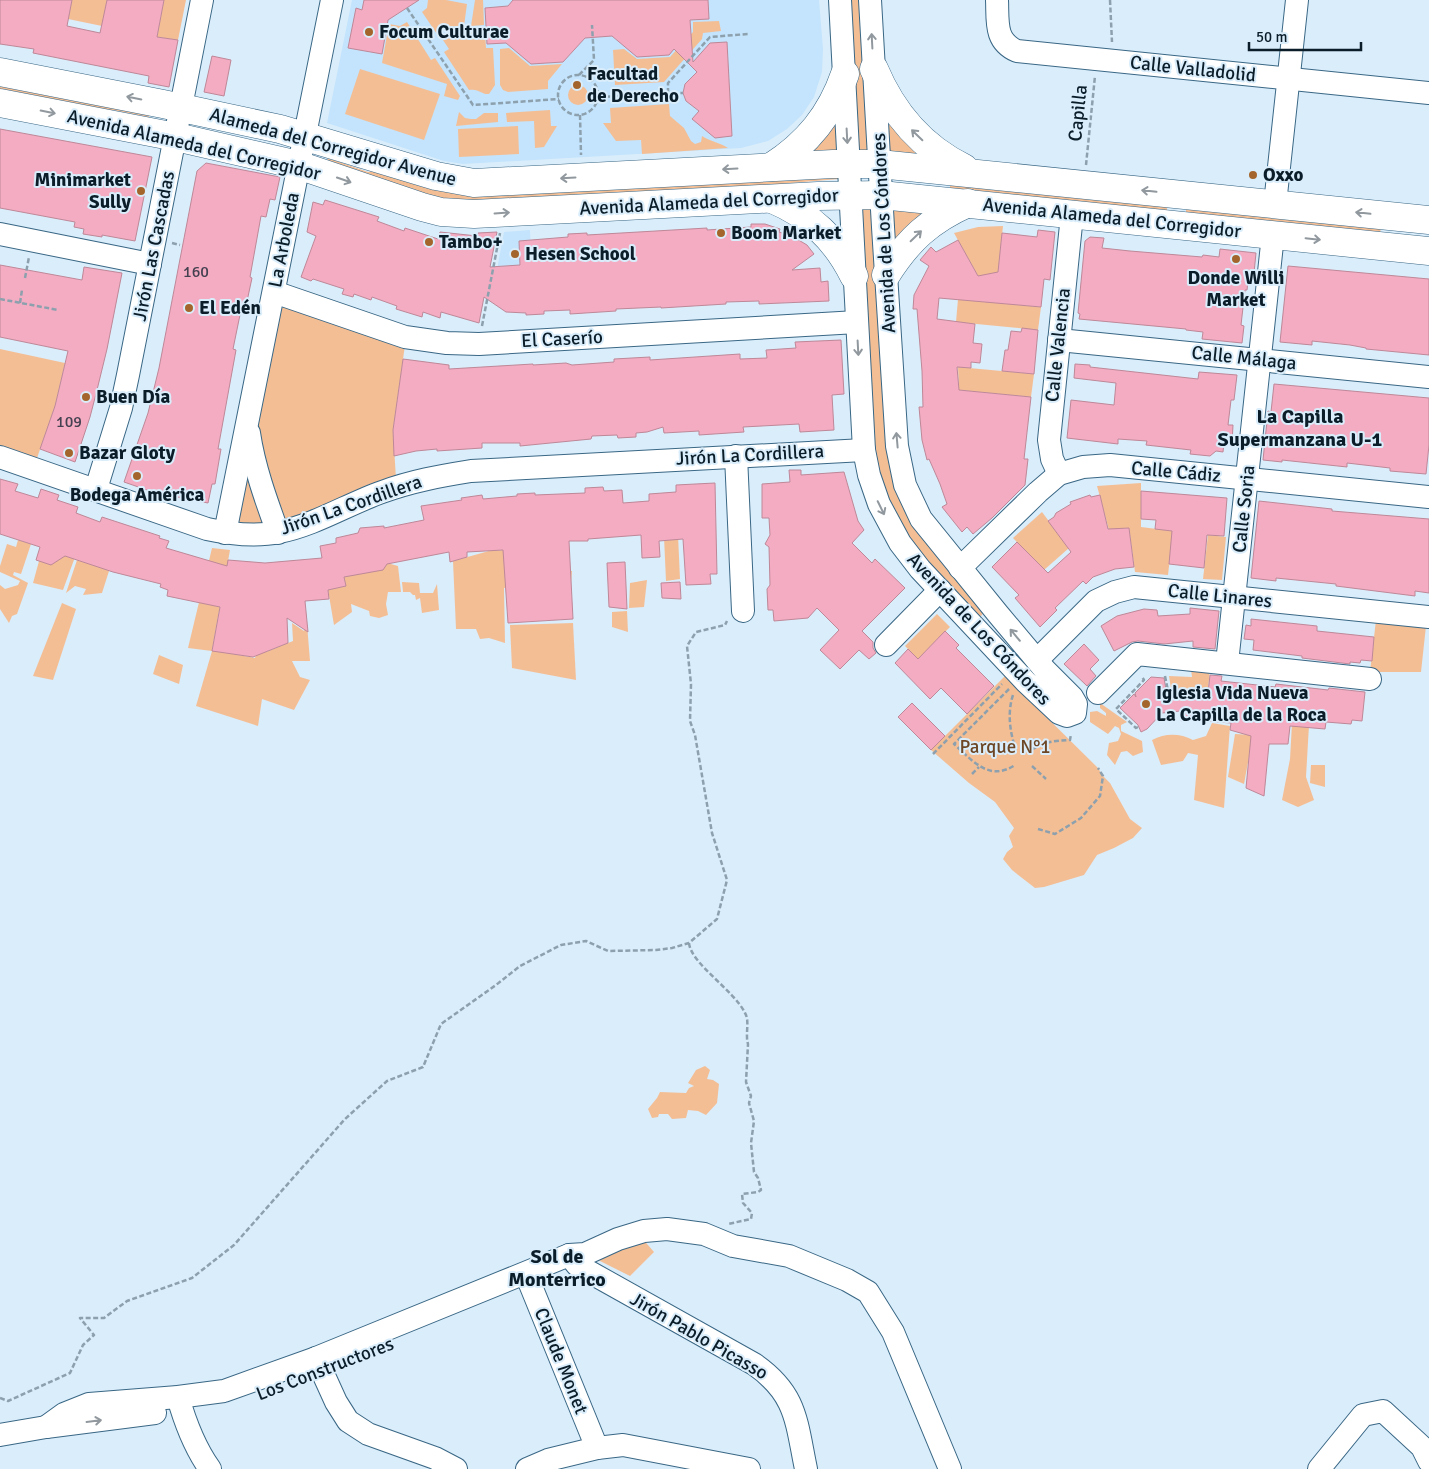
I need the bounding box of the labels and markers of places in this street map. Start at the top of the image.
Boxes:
place label: Focum Culturae [379,20,509,44]
marker: Focum Culturae [363,26,375,38]
place label: Facultad de Derecho [587,62,679,108]
marker: Facultad de Derecho [571,79,583,91]
place label: Oxxo [1263,163,1303,187]
place label: Minimarket Sully [35,168,132,214]
marker: Oxxo [1247,169,1259,181]
marker: Minimarket Sully [135,185,147,197]
place label: Boom Market [731,221,841,245]
marker: Boom Market [715,227,727,239]
place label: Tambo+ [439,230,503,254]
marker: Tambo+ [423,236,435,248]
place label: Hesen School [525,242,636,266]
marker: Hesen School [509,248,521,260]
marker: Donde Willi Market [1230,253,1242,265]
place label: Donde Willi Market [1188,266,1284,312]
place label: El Edén [199,296,261,320]
marker: El Edén [183,302,195,314]
place label: Buen Día [96,385,170,409]
marker: Buen Día [80,391,92,403]
place label: Bazar Gloty [79,441,176,465]
marker: Bazar Gloty [63,447,75,459]
marker: Bodega América [131,470,143,482]
place label: Bodega América [70,483,205,507]
place label: Iglesia Vida Nueva La Capilla de la Roca [1156,681,1327,727]
marker: Iglesia Vida Nueva La Capilla de la Roca [1140,698,1152,710]

